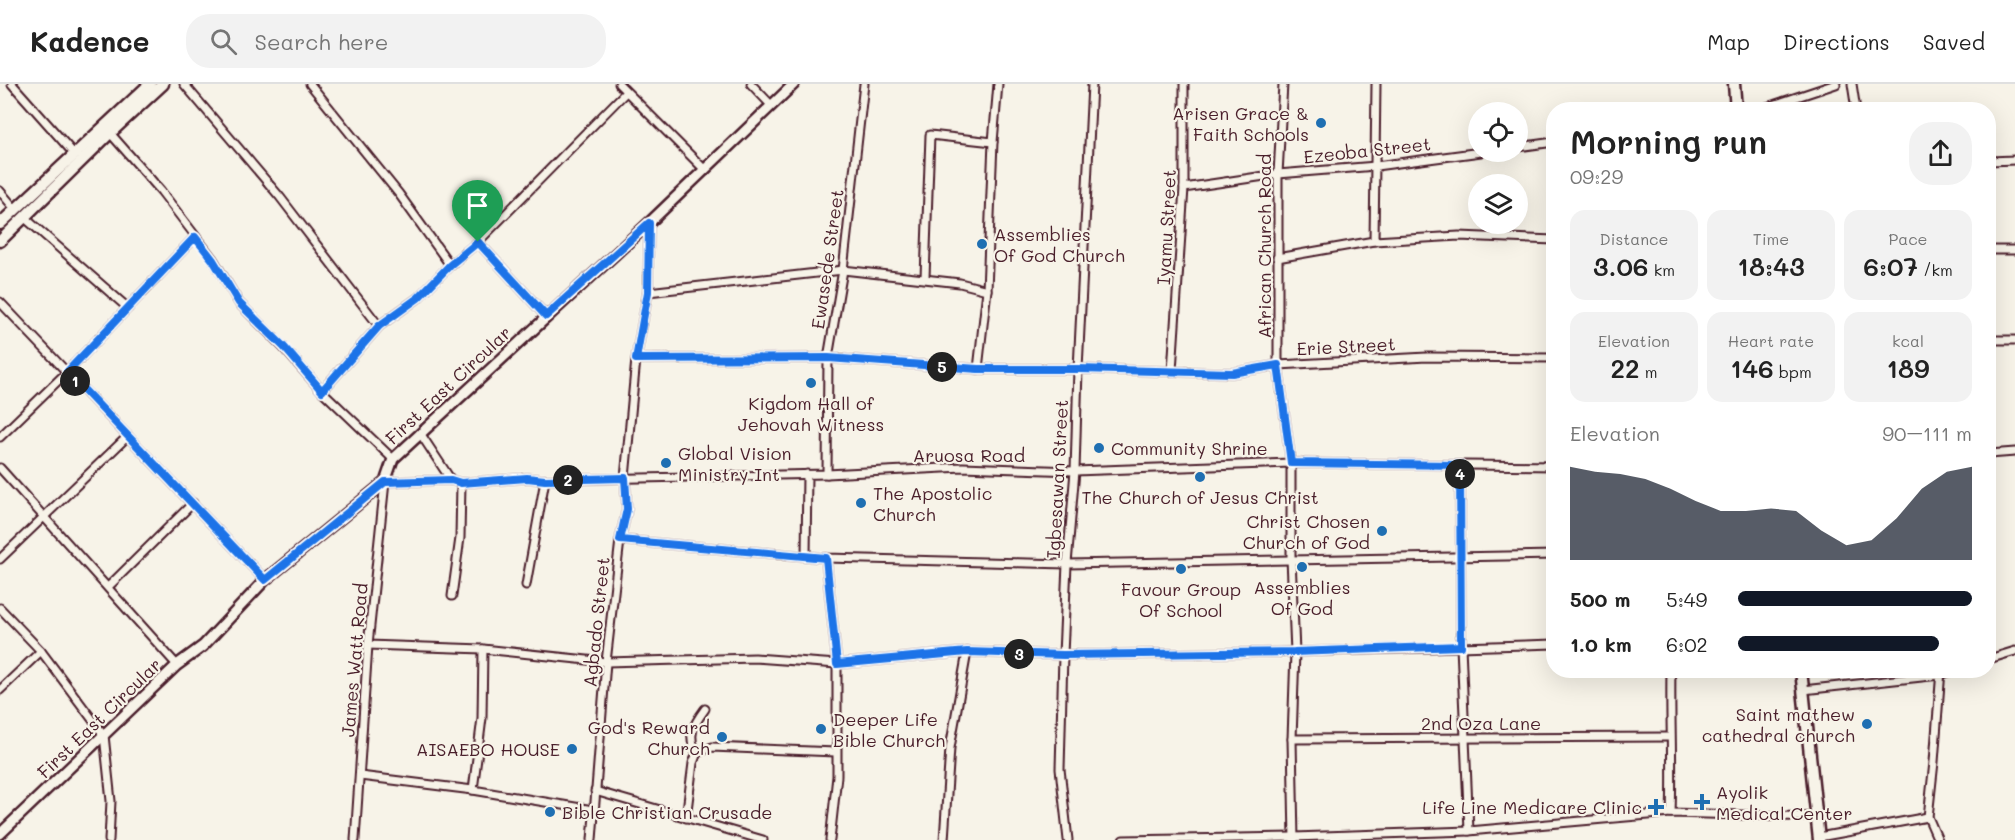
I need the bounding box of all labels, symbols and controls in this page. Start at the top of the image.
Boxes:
search box [186,14,606,68]
text: Kadence [30,23,150,59]
icon: search [207,25,240,58]
text: Search here [255,27,388,56]
text: Map [1707,28,1750,55]
text: Directions [1783,28,1890,55]
text: Saved [1923,28,1985,55]
place label: Arisen Grace & Faith Schools [1172,101,1309,146]
map controls [1468,102,1528,234]
button: locate [1468,102,1528,162]
marker: Arisen Grace & Faith Schools [1314,116,1328,130]
text: Morning run [1570,119,1767,162]
button: share [1909,122,1972,185]
street label: Ezeoba Street [1302,131,1432,169]
street label: African Church Road [1252,154,1276,338]
text: 09:29 [1570,163,1623,189]
street label: Iyamu Street [1151,169,1181,285]
button: layers [1468,174,1528,234]
pin [452,180,503,242]
street label: Ewasede Street [805,188,849,330]
icon: arrive [461,189,494,222]
place label: Assemblies Of God Church [994,222,1125,267]
text: Distance [1600,228,1668,249]
text: Time [1753,228,1789,249]
text: Pace [1888,228,1928,249]
marker: Assemblies Of God Church [975,237,989,251]
text: 3.06 [1593,249,1649,283]
text: 18:43 [1737,249,1805,283]
text: 6:07 [1863,249,1918,283]
text: km [1649,259,1675,280]
text: /km [1918,259,1953,280]
street label: First East Circular [380,320,516,450]
text: Elevation [1598,330,1670,351]
text: Heart rate [1728,330,1814,351]
text: kcal [1892,330,1924,351]
street label: Erie Street [1296,331,1396,361]
text: 22 [1611,351,1640,385]
text: 146 [1730,351,1774,385]
text: 189 [1886,351,1930,385]
pin: 5 [927,352,957,382]
text: 5 [937,356,947,377]
text: m [1640,361,1657,382]
text: bpm [1774,361,1812,382]
pin: 1 [60,366,90,396]
text: 1 [71,370,79,391]
marker: Kigdom Hall of Jehovah Witness [804,376,818,390]
place label: Kigdom Hall of Jehovah Witness [738,391,884,436]
street label: Igbesawan Street [1041,399,1073,559]
text: Elevation [1570,420,1660,446]
text: 90–111 m [1882,420,1972,446]
place label: Community Shrine [1111,436,1268,460]
place label: Global Vision Ministry Int [678,441,791,486]
marker: Community Shrine [1092,441,1106,455]
street label: Aruosa Road [913,443,1025,467]
marker: Global Vision Ministry Int [659,456,673,470]
pin: 4 [1445,459,1475,489]
text: 4 [1455,463,1465,484]
pin: 2 [553,465,583,495]
text: 2 [564,469,572,490]
marker: The Church of Jesus Christ [1193,470,1207,484]
place label: The Apostolic Church [873,481,992,526]
place label: The Church of Jesus Christ [1081,485,1319,509]
marker: The Apostolic Church [854,496,868,510]
place label: Christ Chosen Church of God [1243,509,1370,554]
marker: Christ Chosen Church of God [1375,524,1389,538]
street label: Agbado Street [577,556,615,688]
marker: Assemblies Of God [1295,560,1309,574]
marker: Favour Group Of School [1174,562,1188,576]
place label: Assemblies Of God [1254,575,1350,620]
place label: Favour Group Of School [1121,577,1241,622]
street label: James Watt Road [335,582,373,738]
text: 500 m [1570,586,1630,612]
text: 5:49 [1666,586,1707,612]
text: 1.0 km [1570,631,1632,657]
text: 6:02 [1666,631,1708,657]
pin: 3 [1004,639,1034,669]
text: 3 [1014,643,1024,664]
street label: First East Circular [32,653,166,783]
place label: Saint mathew cathedral church [1702,702,1855,747]
place label: Deeper Life Bible Church [833,707,945,752]
street label: 2nd Oza Lane [1421,711,1541,735]
place label: God's Reward Church [588,715,710,760]
marker: Saint mathew cathedral church [1860,717,1874,731]
marker: Deeper Life Bible Church [814,722,828,736]
marker: God's Reward Church [715,730,729,744]
place label: AISAEBO HOUSE [416,737,560,761]
marker: AISAEBO HOUSE [565,742,579,756]
place label: Ayolik Medical Center [1716,780,1853,825]
marker: Ayolik Medical Center [1693,793,1711,811]
place label: Life Line Medicare Clinic [1422,795,1642,819]
marker: Life Line Medicare Clinic [1647,798,1665,816]
place label: Bible Christian Crusade [562,800,773,824]
marker: Bible Christian Crusade [543,805,557,819]

